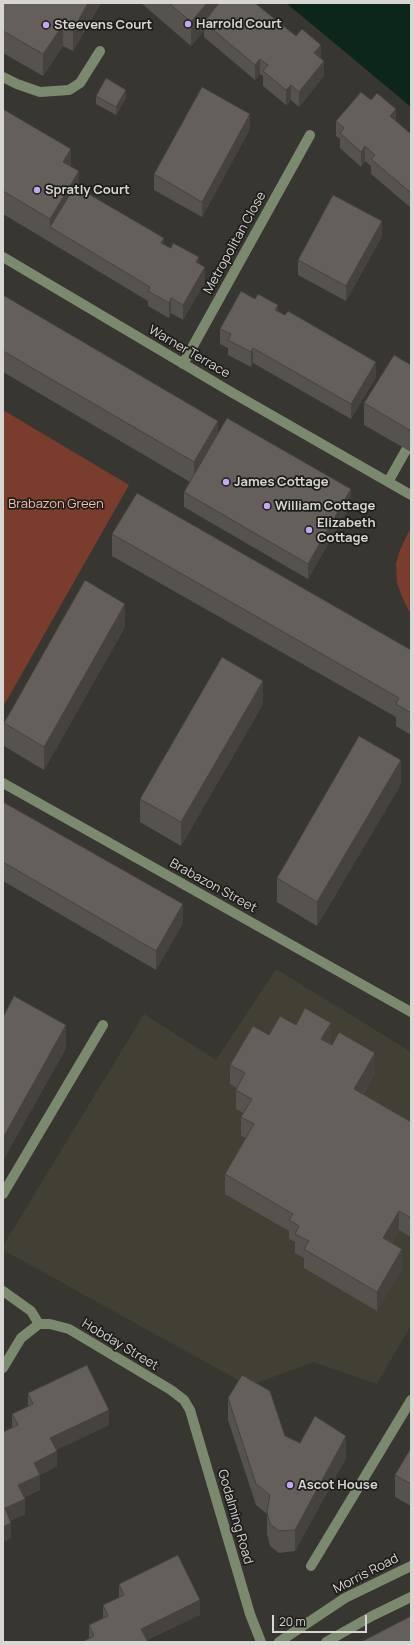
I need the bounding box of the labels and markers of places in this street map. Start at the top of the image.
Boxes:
place label: Harrold Court [196,16,282,32]
place label: Steevens Court [54,17,152,33]
marker: Harrold Court [183,19,193,29]
marker: Steevens Court [41,20,51,30]
place label: Spratly Court [45,182,130,198]
marker: Spratly Court [32,185,42,195]
place label: James Cottage [234,474,328,490]
marker: James Cottage [221,477,231,487]
place label: William Cottage [275,498,375,514]
marker: William Cottage [262,501,272,511]
place label: Elizabeth Cottage [317,515,376,546]
marker: Elizabeth Cottage [304,525,314,535]
place label: Ascot House [298,1477,378,1493]
marker: Ascot House [285,1480,295,1490]

